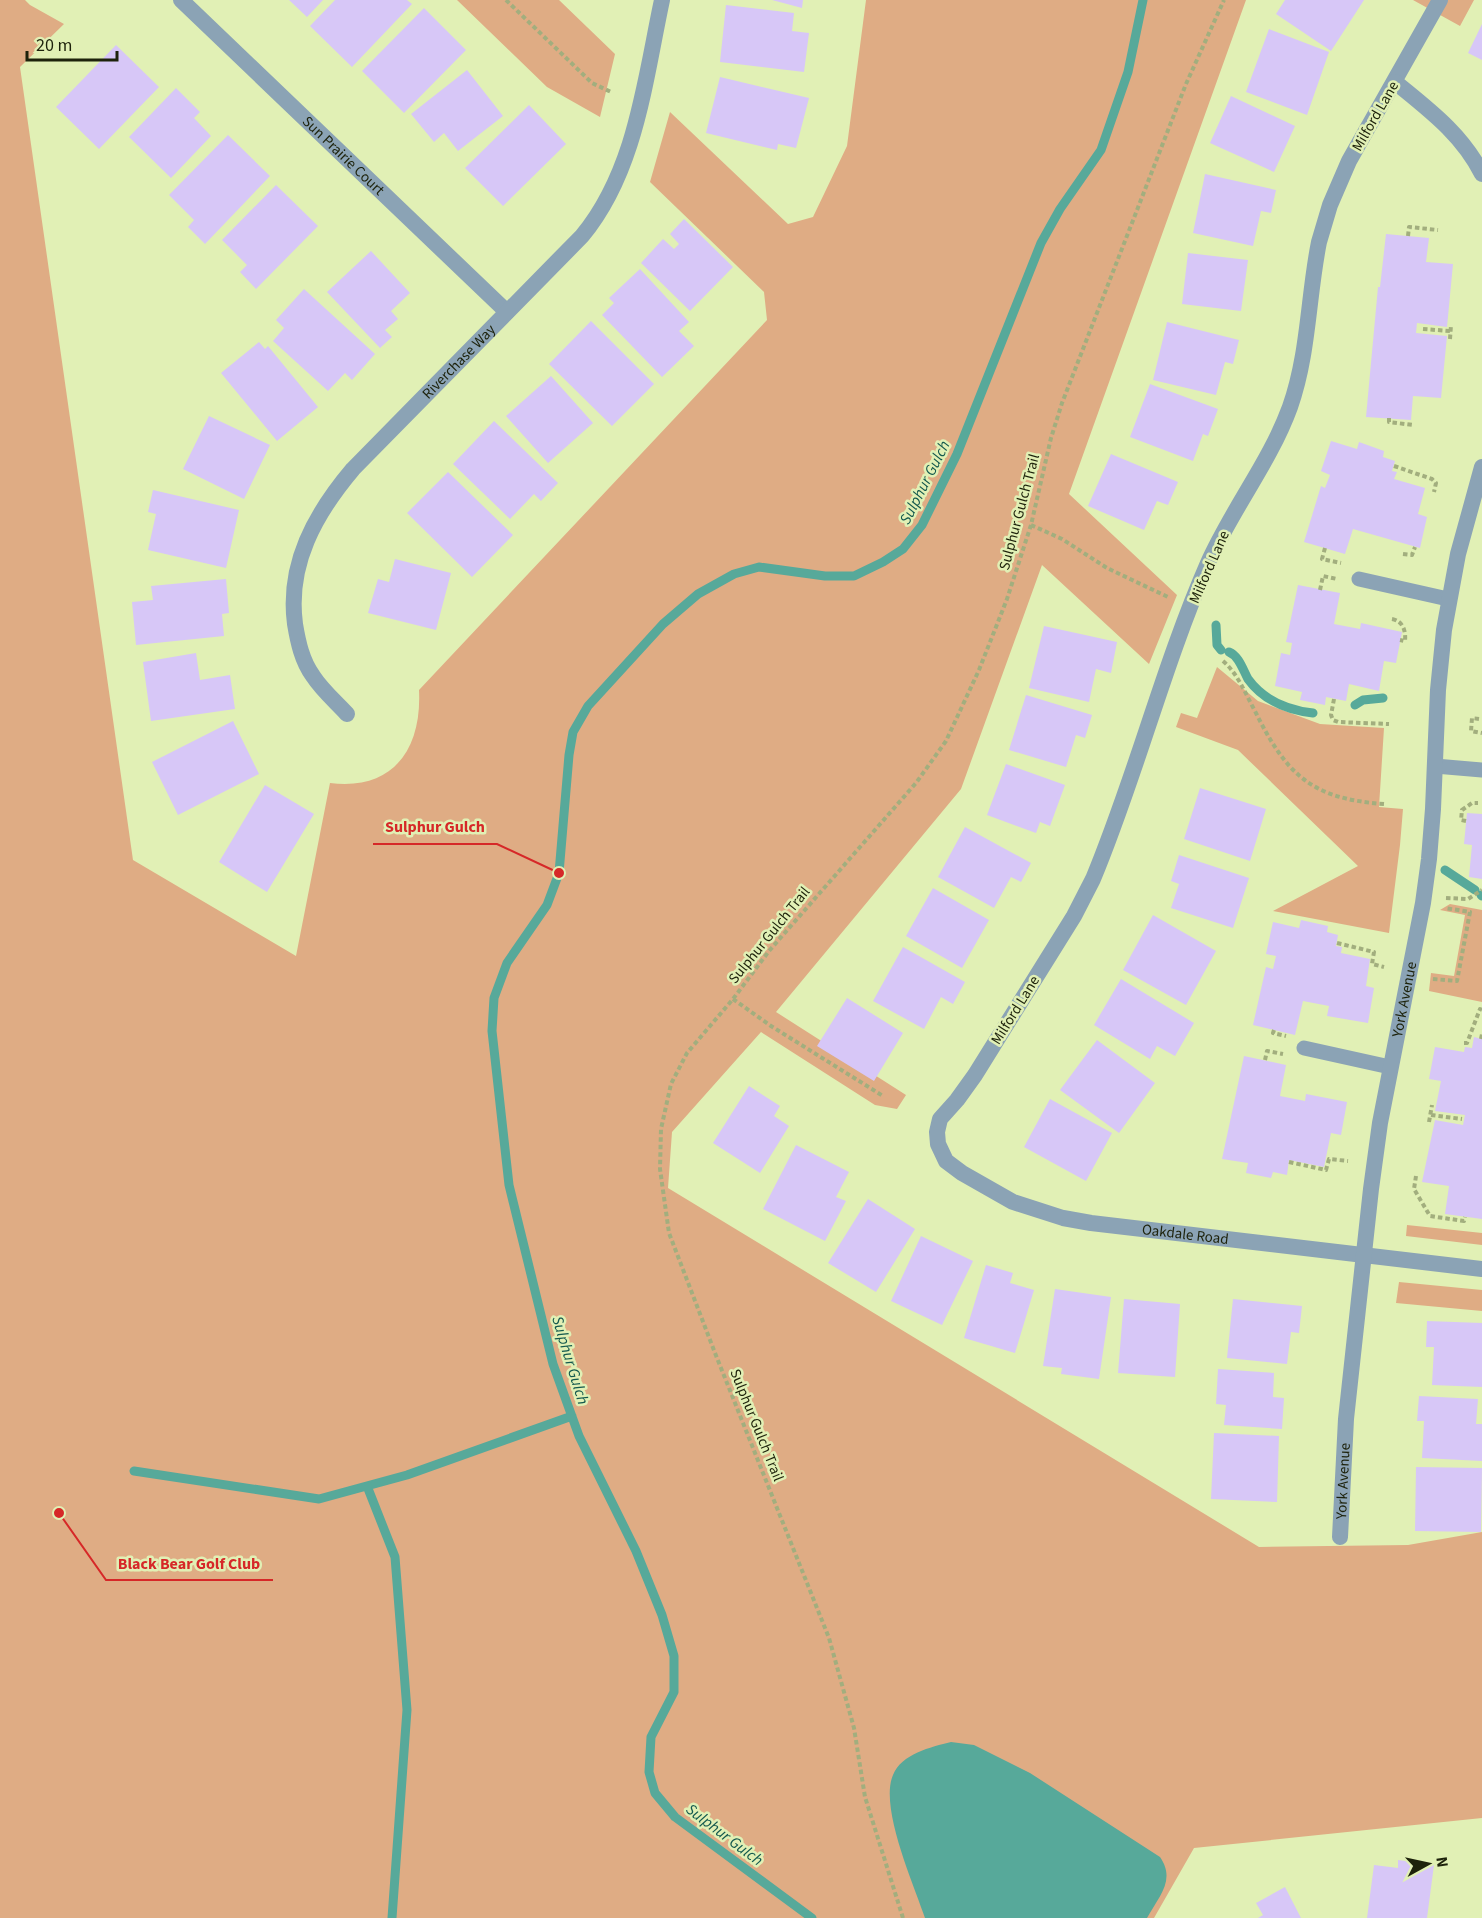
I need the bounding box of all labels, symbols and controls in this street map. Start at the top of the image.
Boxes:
scale bar [27,24,117,62]
text: 20 m [36,33,72,58]
street label: Milford Lane [1347,77,1404,155]
street label: Sun Prairie Court [297,111,389,200]
street label: Riverchase Way [417,320,501,404]
water label: Sulphur Gulch [894,437,955,528]
street label: Sulphur Gulch Trail [994,452,1045,572]
street label: Milford Lane [1184,527,1235,607]
callout: Sulphur Gulch [373,810,497,844]
text: Sulphur Gulch [385,816,485,838]
street label: Sulphur Gulch Trail [724,882,815,988]
street label: York Avenue [1387,960,1422,1040]
street label: Milford Lane [986,972,1045,1049]
street label: Oakdale Road [1141,1219,1230,1250]
water label: Sulphur Gulch [546,1313,594,1407]
street label: Sulphur Gulch Trail [724,1366,789,1485]
street label: York Avenue [1331,1442,1356,1521]
callout: Black Bear Golf Club [106,1546,273,1580]
text: Black Bear Golf Club [118,1553,260,1575]
water label: Sulphur Gulch [681,1798,768,1871]
north arrow [1398,1834,1458,1894]
text: N [1430,1855,1453,1869]

